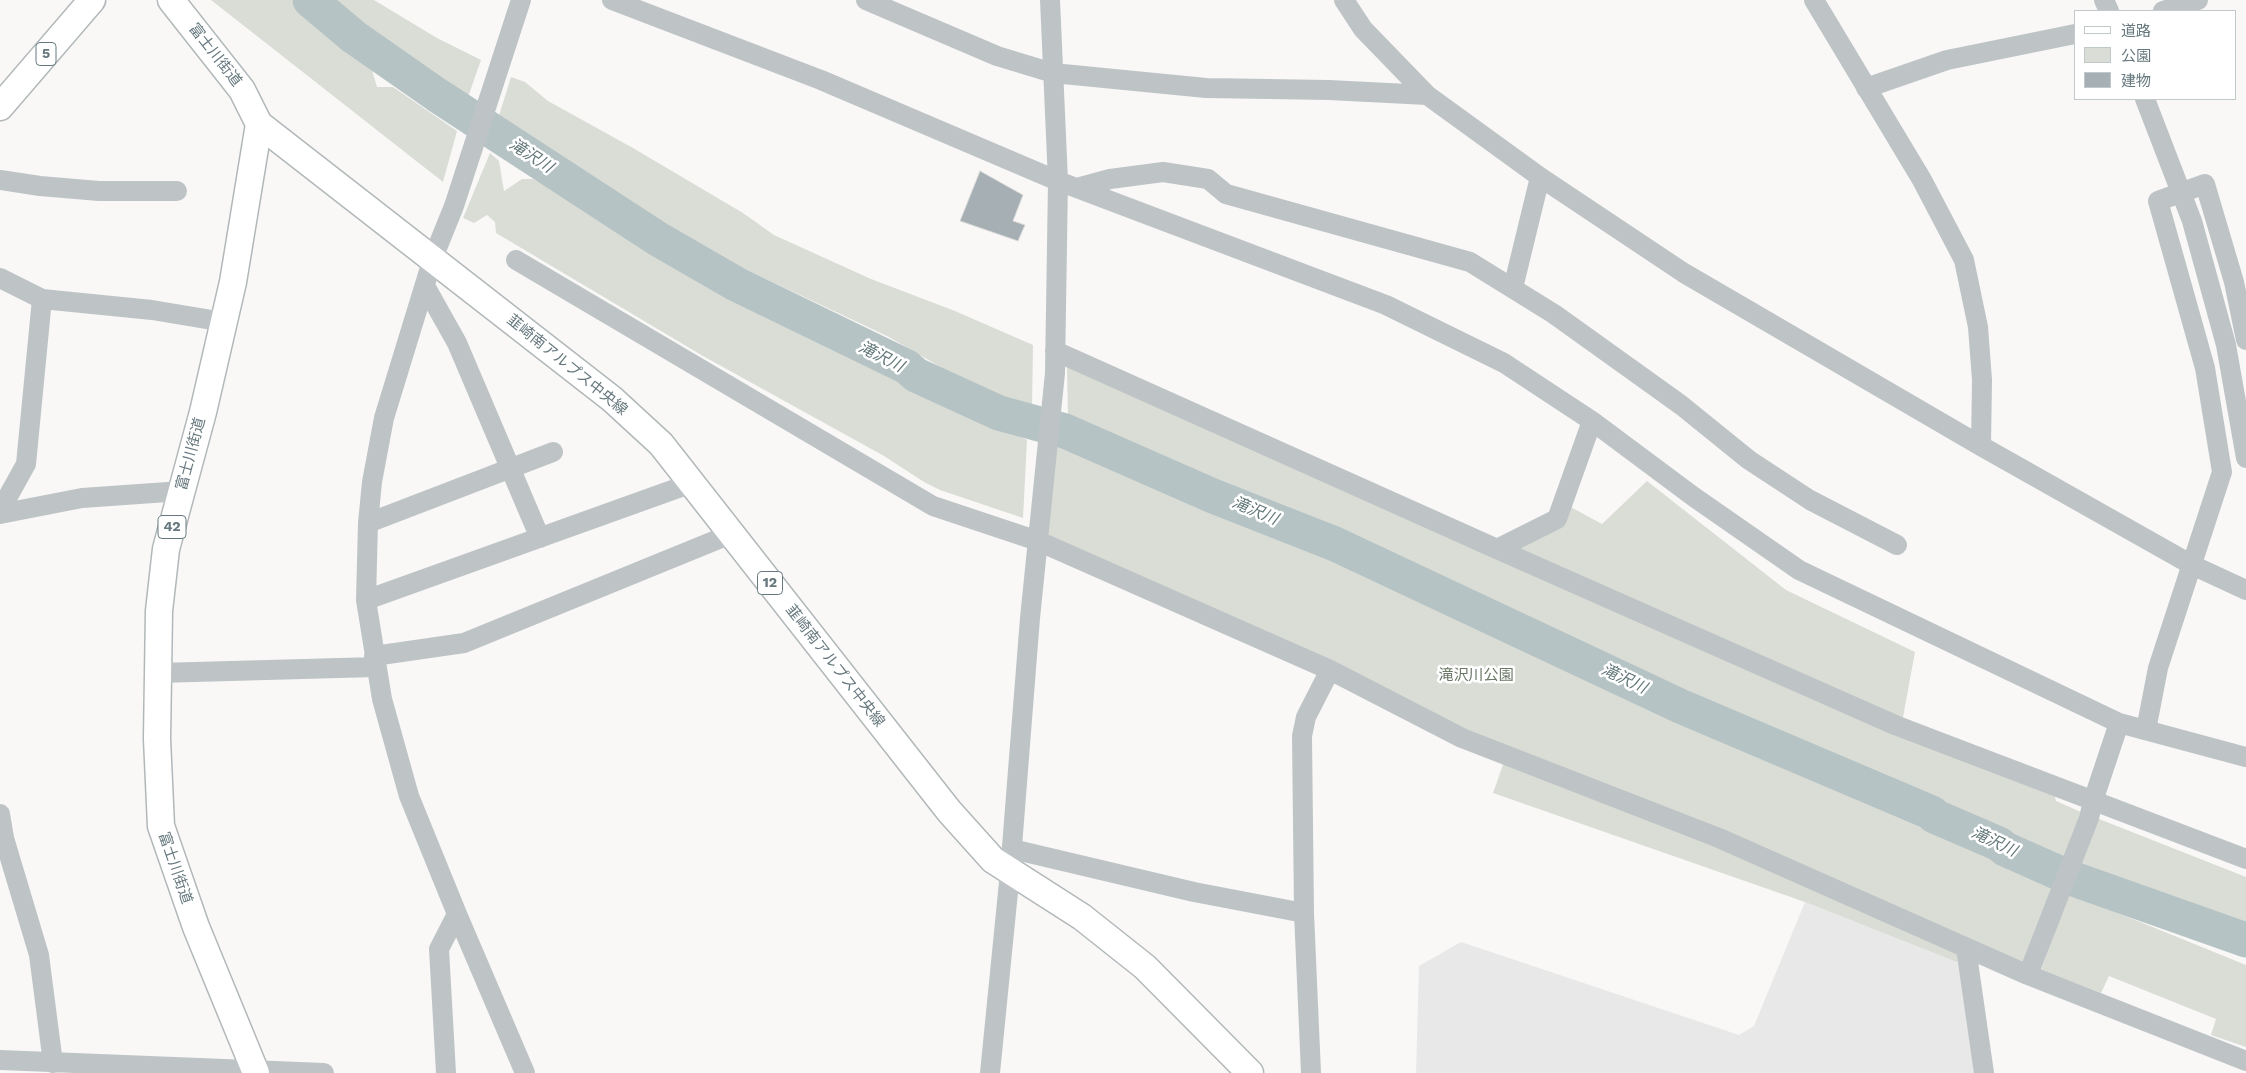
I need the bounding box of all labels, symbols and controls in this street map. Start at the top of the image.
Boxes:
legend [2074,10,2236,100]
street label: 富士川街道 [185,20,245,90]
text: 道路 [2121,22,2151,40]
road number: 5 [36,42,56,66]
text: 公園 [2121,47,2151,65]
text: 建物 [2121,72,2151,90]
water label: 滝沢川 [506,135,556,177]
street label: 韮崎南アルプス中央線 [503,311,631,419]
water label: 滝沢川 [855,338,907,376]
street label: 富士川街道 [173,415,209,493]
water label: 滝沢川 [1229,493,1281,529]
road number: 42 [158,516,186,538]
road number: 12 [758,572,782,594]
street label: 韮崎南アルプス中央線 [782,601,888,731]
water label: 滝沢川 [1598,660,1650,698]
park label: 滝沢川公園 [1439,667,1513,685]
water label: 滝沢川 [1968,823,2020,861]
street label: 富士川街道 [154,830,196,906]

